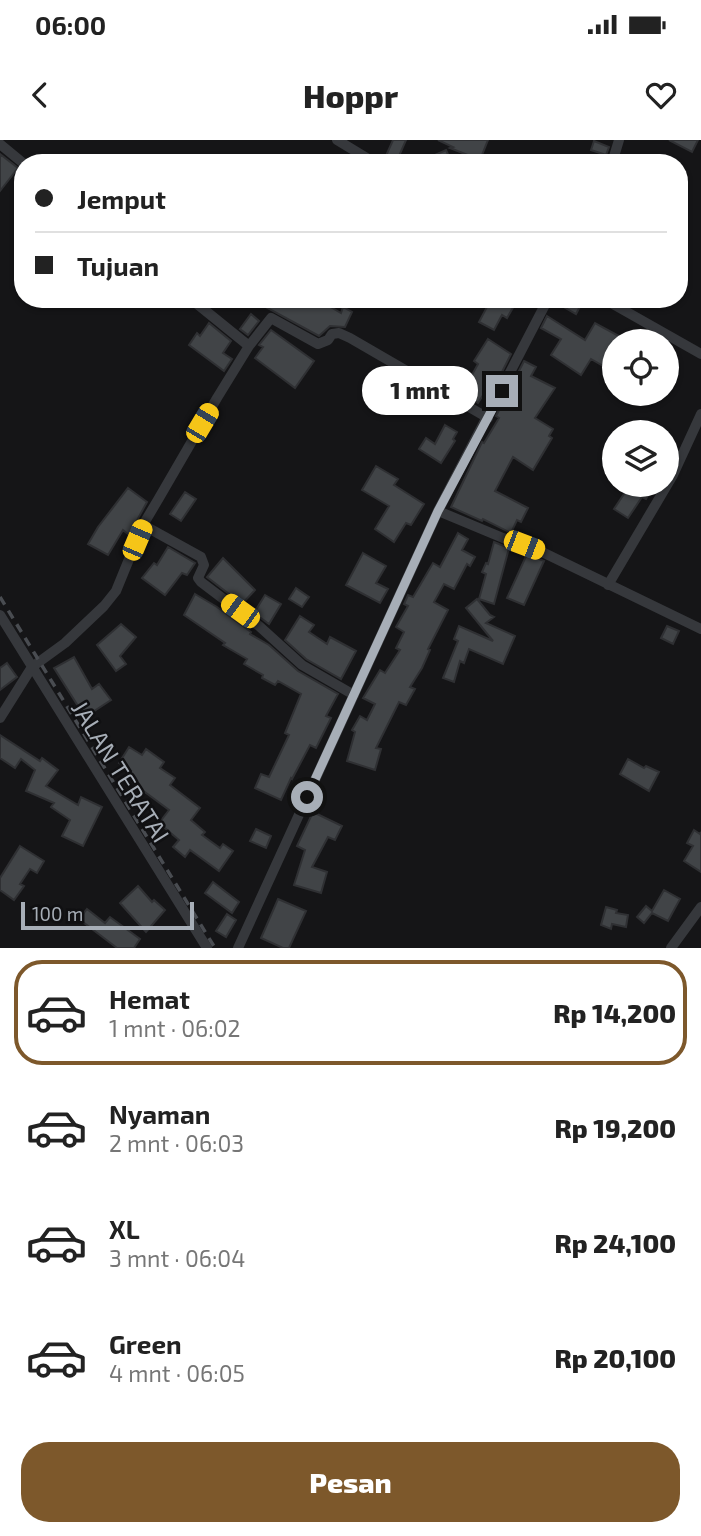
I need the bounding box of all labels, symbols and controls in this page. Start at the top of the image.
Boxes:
text: 06:00 [35,9,106,40]
icon: back [21,76,59,114]
text: Hoppr [303,76,398,114]
icon: heart [642,76,680,114]
text: Jemput [77,183,166,214]
text: Tujuan [77,250,159,281]
map controls [602,329,679,497]
button: locate [602,329,679,406]
callout: 1 mnt [362,366,477,416]
route end [486,375,518,407]
text: 1 mnt [390,376,450,404]
car [183,400,222,446]
button: layers [602,420,679,497]
car [120,517,155,563]
car [501,528,548,562]
car [217,590,264,632]
street label: JALAN TERATAI [66,695,176,847]
route start [291,781,323,813]
scale bar [21,899,194,931]
text: 100 m [32,902,83,925]
icon: car [25,981,88,1044]
text: Hemat [109,983,190,1014]
text: Rp 14,200 [553,997,676,1028]
text: 1 mnt · 06:02 [109,1014,241,1042]
icon: car [25,1096,88,1159]
text: Nyaman [109,1098,210,1129]
text: Rp 19,200 [555,1112,676,1143]
text: 2 mnt · 06:03 [109,1129,244,1157]
icon: car [25,1211,88,1274]
text: XL [109,1213,140,1244]
text: Rp 24,100 [554,1227,676,1258]
text: 3 mnt · 06:04 [109,1244,245,1272]
icon: car [25,1326,88,1389]
text: Green [109,1328,182,1359]
text: Rp 20,100 [555,1342,676,1373]
text: 4 mnt · 06:05 [109,1359,245,1387]
button: Pesan [21,1442,680,1522]

